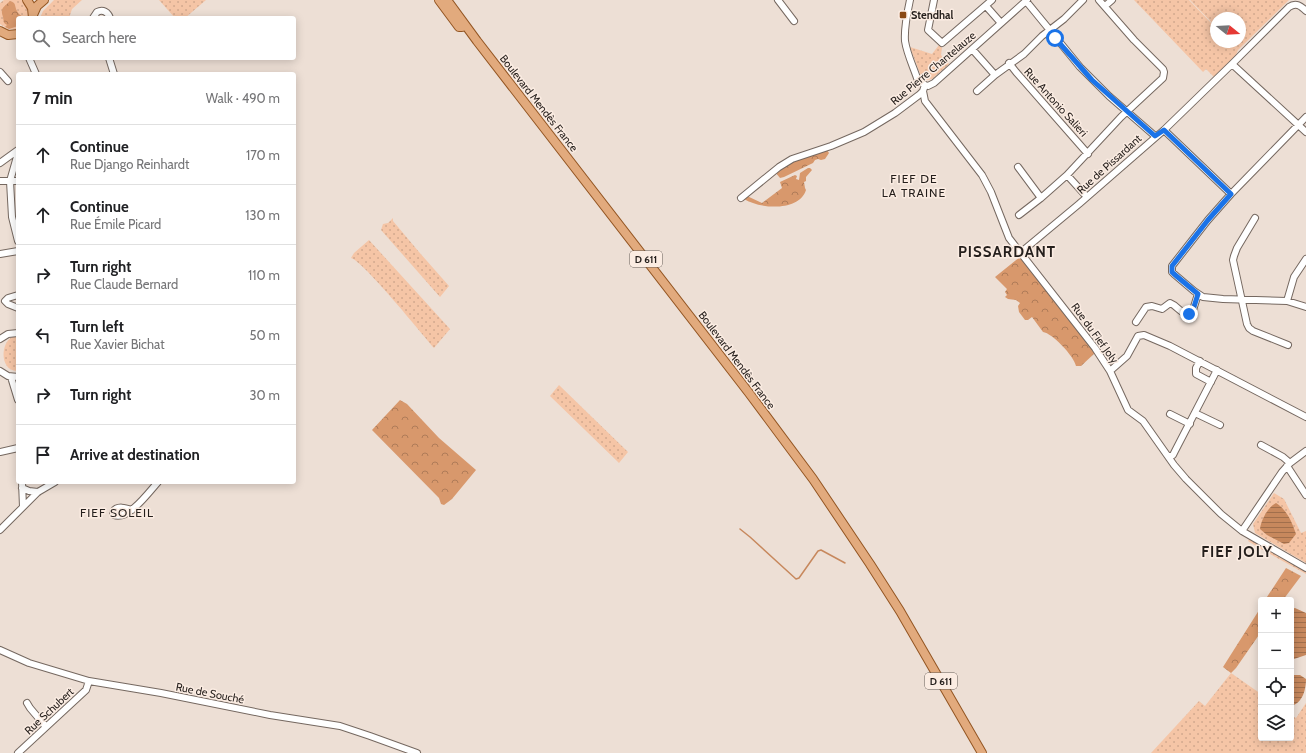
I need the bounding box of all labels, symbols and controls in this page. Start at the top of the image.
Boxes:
place label: Stendhal [911,8,954,22]
marker: Stendhal [898,10,908,20]
north arrow [1210,12,1246,48]
search box [16,16,296,60]
icon: search [30,27,52,49]
street label: Rue Pierre Chantelauze [887,28,979,108]
text: Search here [62,29,137,47]
route start [1046,29,1064,47]
street label: Boulevard Mendès France [497,52,581,154]
street label: Rue Antonio Salieri [1021,65,1091,139]
text: 7 min [32,88,73,108]
text: Walk · 490 m [206,90,280,106]
street label: Rue de Pissardant [1074,131,1144,197]
text: Continue [70,138,129,156]
icon: ahead [32,144,54,166]
text: 170 m [246,147,280,163]
text: Rue Django Reinhardt [70,156,189,172]
district label: FIEF DE LA TRAINE [882,171,946,200]
text: Continue [70,198,129,216]
icon: ahead [32,204,54,226]
text: 130 m [245,207,280,223]
text: Rue Émile Picard [70,216,161,232]
district label: PISSARDANT [958,243,1056,261]
road number: D 611 [630,251,662,267]
text: Turn right [70,258,131,276]
icon: right [32,264,54,286]
text: 110 m [248,267,280,283]
text: Rue Claude Bernard [70,276,178,292]
street label: Rue du Fief Joly [1068,300,1122,366]
route end [1180,305,1198,323]
street label: Boulevard Mendès France [696,308,779,412]
text: Turn left [70,318,124,336]
icon: left [32,324,54,346]
text: 50 m [250,327,280,343]
text: Rue Xavier Bichat [70,336,165,352]
icon: right [32,384,54,406]
text: Turn right [70,386,131,404]
text: 30 m [250,387,280,403]
icon: arrive [32,444,54,466]
text: Arrive at destination [70,446,200,464]
district label: FIEF SOLEIL [80,505,154,520]
district label: FIEF JOLY [1201,543,1273,561]
map controls [1258,597,1294,741]
button: + [1258,597,1294,633]
button: − [1258,633,1294,669]
button: locate [1258,669,1294,705]
road number: D 611 [925,673,957,689]
street label: Rue de Souché [175,680,246,707]
street label: Rue Schubert [21,684,77,737]
button: layers [1258,705,1294,741]

